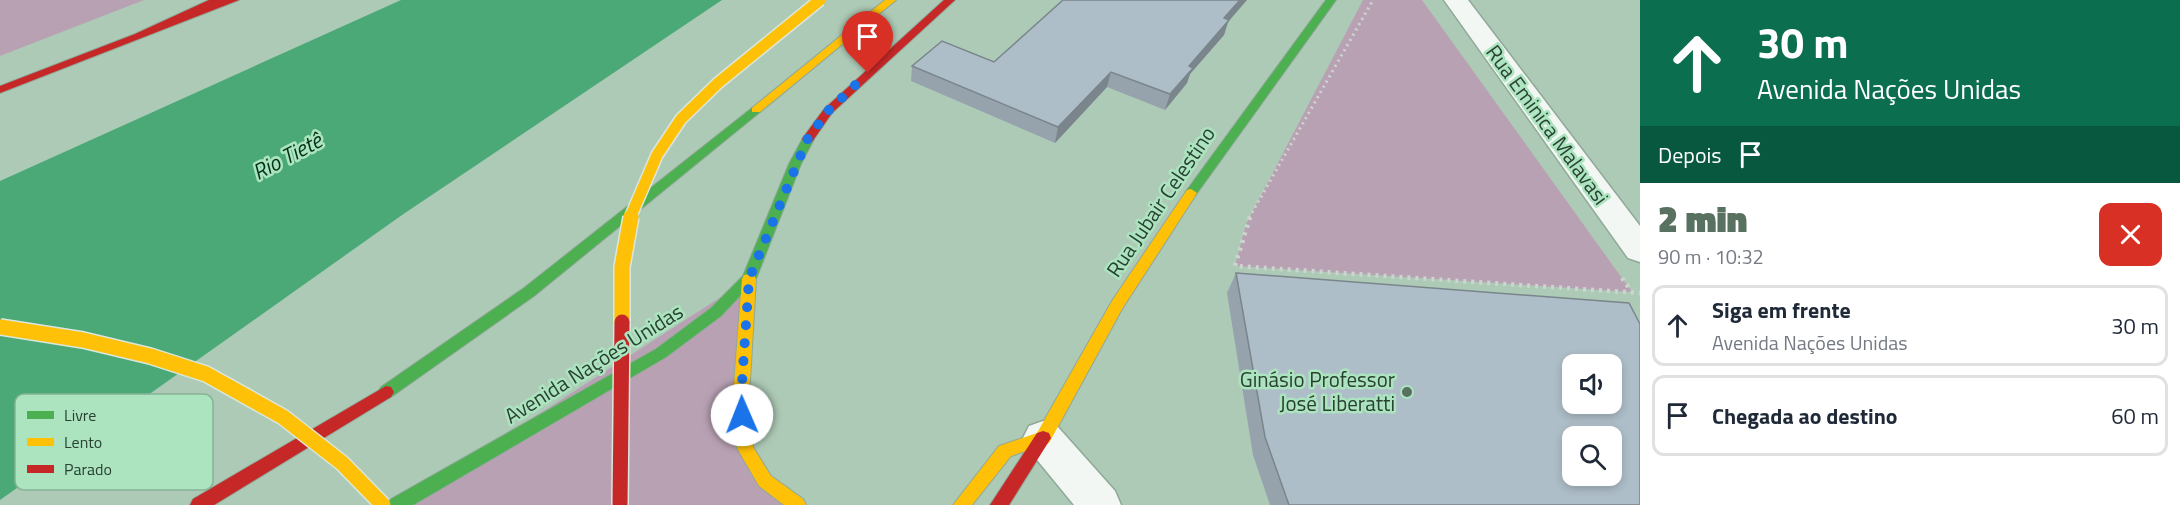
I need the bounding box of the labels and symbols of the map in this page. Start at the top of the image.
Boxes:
pin [842,11,893,73]
street label: Rua Eminica Malavasi [1479,38,1617,211]
street label: Rua Jubair Celestino [1098,120,1223,283]
water label: Rio Tietê [246,123,330,189]
street label: Avenida Nações Unidas [498,295,689,431]
place label: Ginásio Professor José Liberatti [1240,363,1395,419]
position arrow [710,383,774,447]
marker: Ginásio Professor José Liberatti [1400,385,1414,399]
legend [15,394,213,490]
text: Livre [64,403,96,427]
text: Lento [64,430,102,454]
text: Parado [64,457,112,481]

